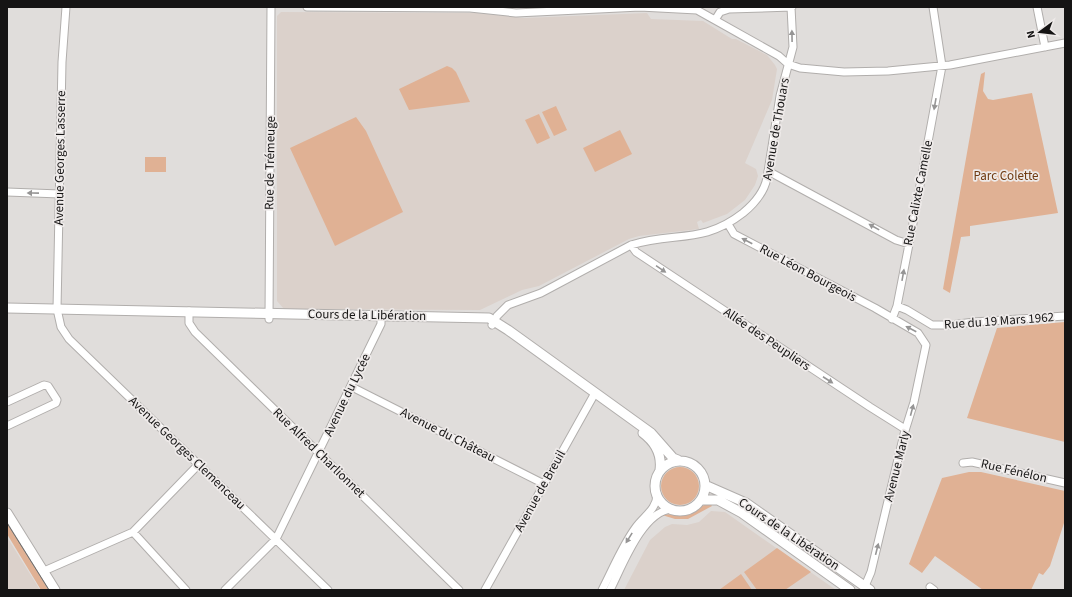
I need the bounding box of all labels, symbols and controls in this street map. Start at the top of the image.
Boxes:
north arrow [1020,12,1060,52]
text: N [1023,29,1039,40]
one-way arrow [789,30,796,42]
street label: Avenue de Thouars [758,76,794,182]
street label: Avenue Georges Lasserre [50,90,70,226]
one-way arrow [932,98,938,111]
street label: Rue de Trémeuge [260,116,280,210]
street label: Rue Calixte Camelle [899,139,937,247]
park label: Parc Colette [973,167,1039,185]
one-way arrow [26,190,39,196]
one-way arrow [868,224,879,231]
one-way arrow [741,237,753,244]
street label: Rue Léon Bourgeois [756,240,860,306]
one-way arrow [656,265,667,273]
one-way arrow [900,269,906,281]
street label: Allée des Peupliers [720,303,815,375]
street label: Cours de la Libération [308,305,426,325]
street label: Rue du 19 Mars 1962 [943,308,1055,334]
one-way arrow [905,326,917,333]
street label: Avenue du Lycée [319,351,375,439]
one-way arrow [822,376,834,383]
street label: Avenue Georges Clemenceau [124,392,250,514]
street label: Avenue du Château [397,403,499,467]
street label: Rue Alfred Charlionnet [269,404,370,502]
one-way arrow [909,404,915,416]
street label: Avenue Marly [879,429,915,503]
street label: Avenue de Breuil [510,447,570,535]
street label: Rue Fénélon [979,455,1049,487]
street label: Cours de la Libération [735,493,843,575]
one-way arrow [625,533,633,543]
one-way arrow [874,543,880,556]

